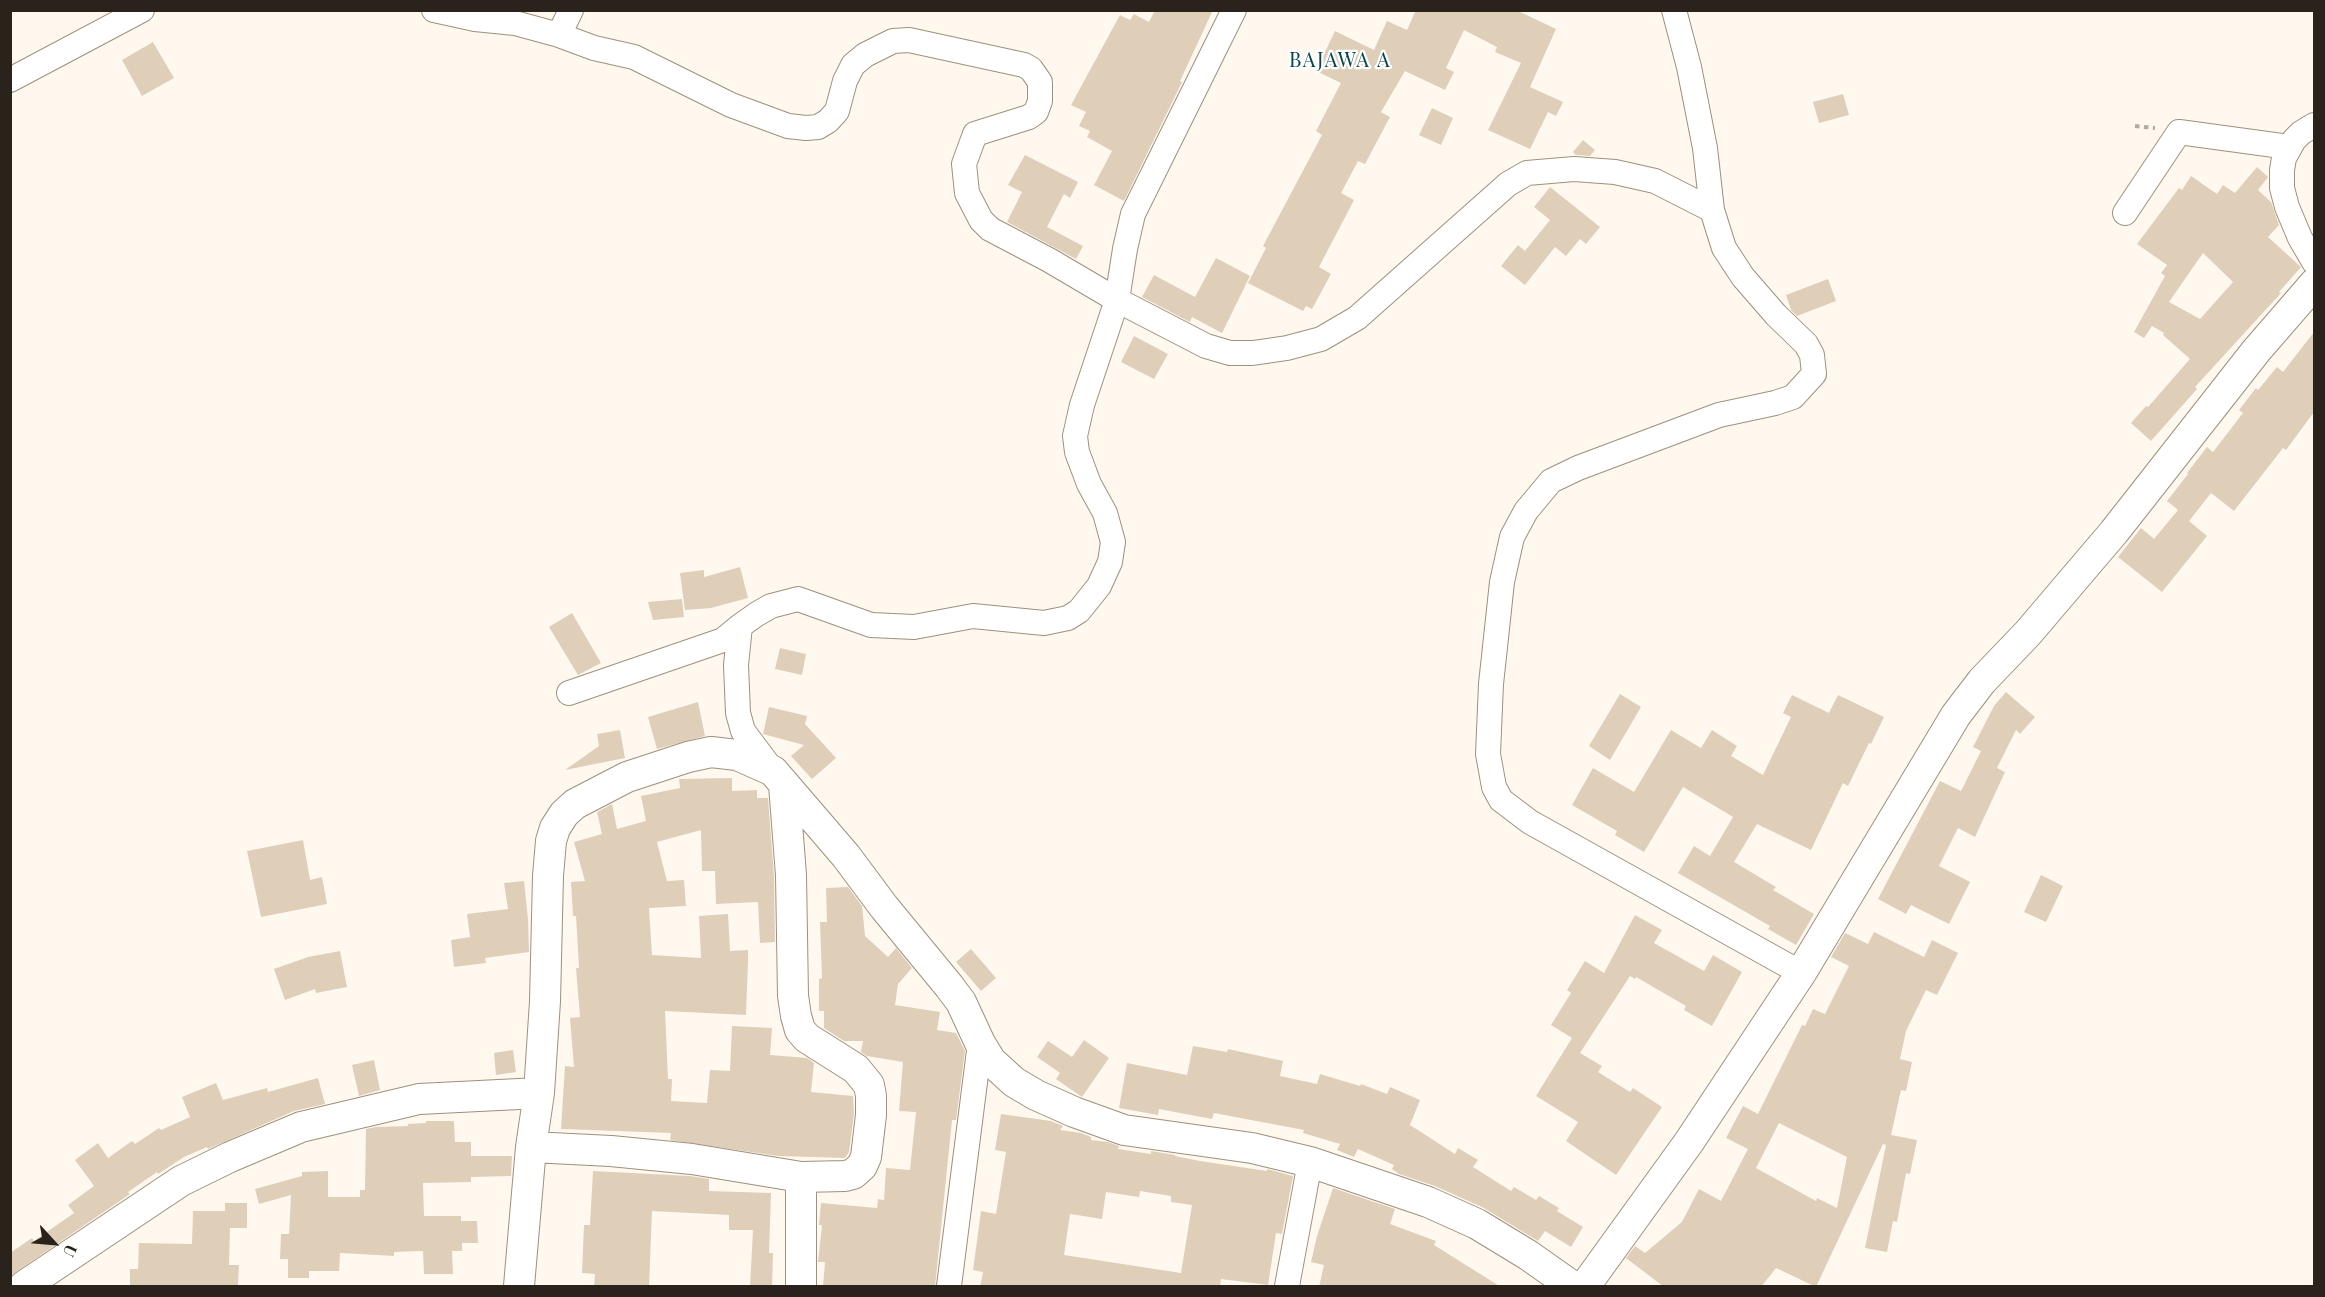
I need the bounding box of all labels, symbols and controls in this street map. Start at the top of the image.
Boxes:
district label: BAJAWA A [1289,49,1391,73]
north arrow [24,1213,84,1273]
text: U [59,1242,82,1261]

